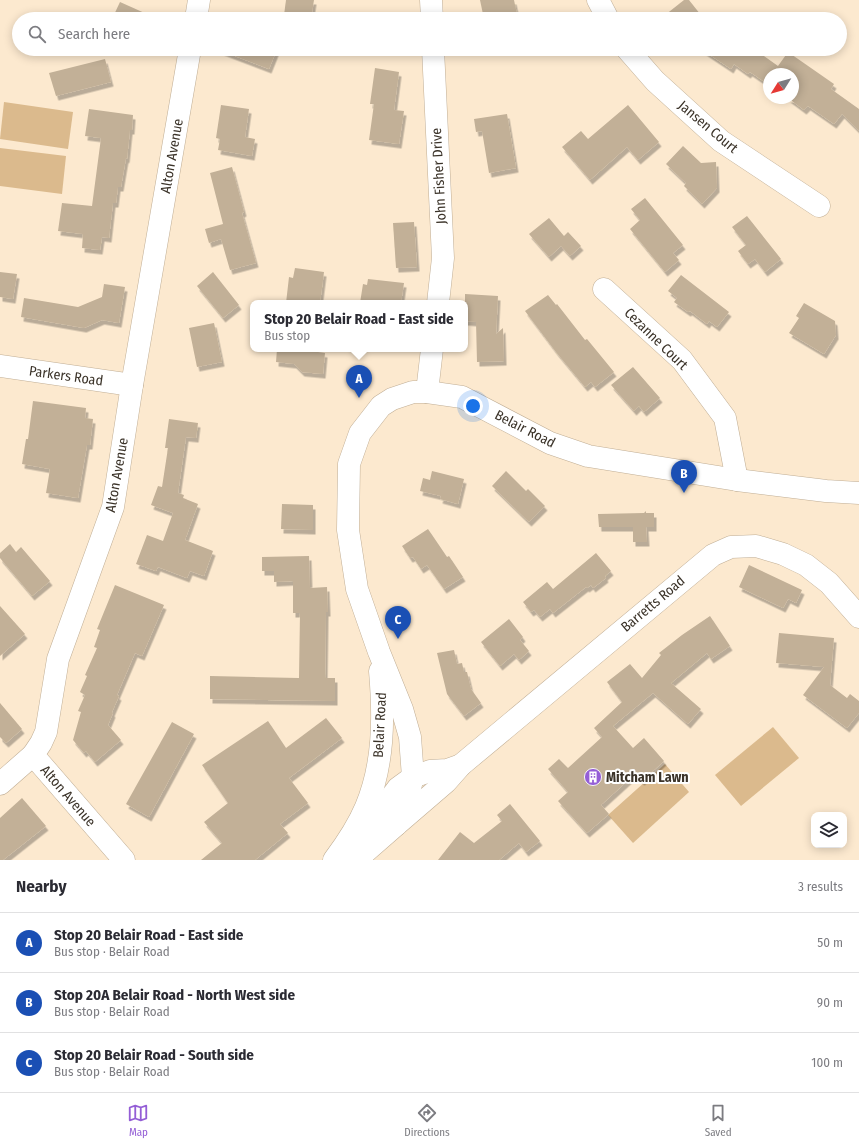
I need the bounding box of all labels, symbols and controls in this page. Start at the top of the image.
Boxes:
search box [12,12,847,56]
icon: search [26,23,48,45]
text: Search here [58,25,130,43]
north arrow [763,68,799,104]
street label: Jansen Court [675,97,742,157]
street label: Alton Avenue [157,117,187,195]
street label: John Fisher Drive [428,127,450,225]
popup [250,300,468,352]
street label: Cezanne Court [621,304,692,374]
text: Stop 20 Belair Road - East side [264,310,454,328]
text: Bus stop [264,328,310,343]
street label: Parkers Road [28,362,104,390]
pin: A [346,365,372,398]
your location [463,396,483,416]
street label: Belair Road [492,406,558,452]
street label: Alton Avenue [102,436,132,514]
pin: B [671,460,697,493]
street label: Barretts Road [618,572,688,636]
pin: C [385,606,411,639]
street label: Belair Road [370,692,390,758]
street label: Alton Avenue [37,762,99,830]
building icon: Mitcham Lawn [583,767,603,787]
place label: Mitcham Lawn [606,769,689,786]
map controls [811,812,847,848]
button: layers [811,812,847,848]
text: Nearby [16,876,67,897]
text: 3 results [798,879,843,894]
text: Stop 20 Belair Road - East side [54,926,243,944]
text: A [25,935,33,950]
text: 50 m [817,935,843,950]
text: Bus stop · Belair Road [54,944,170,959]
text: Stop 20A Belair Road - North West side [54,986,295,1004]
text: B [25,995,33,1010]
text: 90 m [817,995,843,1010]
text: Bus stop · Belair Road [54,1004,170,1019]
text: Stop 20 Belair Road - South side [54,1046,254,1064]
text: C [26,1055,32,1070]
text: 100 m [811,1055,843,1070]
text: Bus stop · Belair Road [54,1064,170,1079]
tab: Map [127,1102,149,1139]
tab: Directions [404,1102,450,1139]
tab: Saved [705,1102,732,1139]

